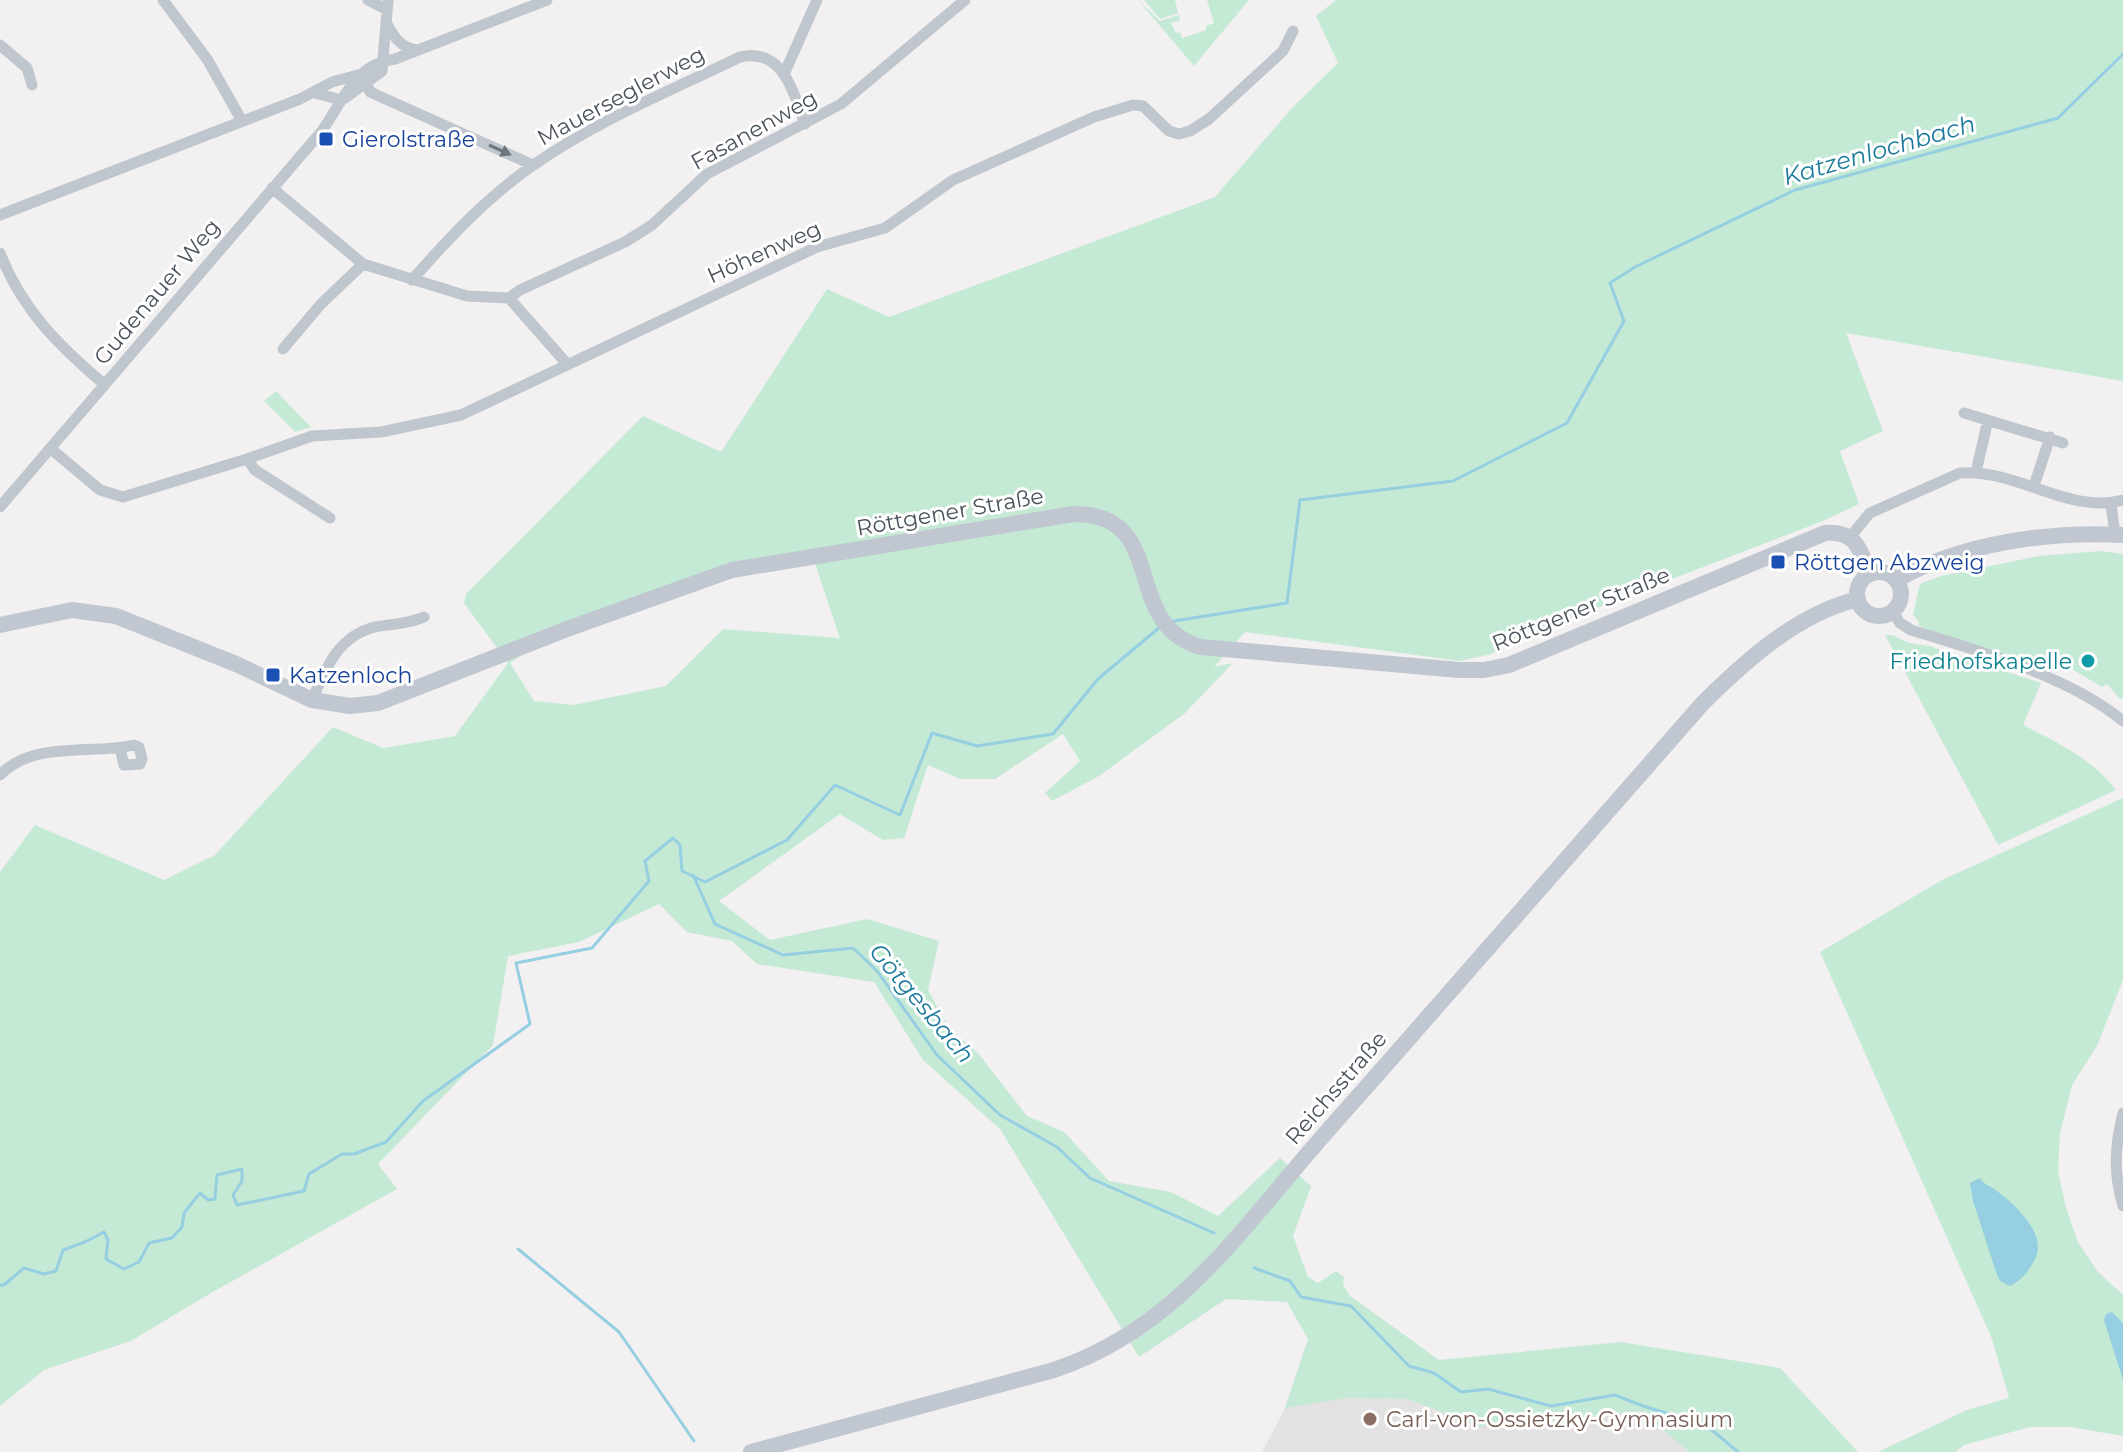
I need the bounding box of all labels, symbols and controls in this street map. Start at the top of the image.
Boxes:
street label: Mauerseglerweg [533,41,709,151]
street label: Fasanenweg [686,84,822,176]
water label: Katzenlochbach [1780,109,1978,191]
place label: Gierolstraße [342,126,475,153]
marker: Gierolstraße [317,130,335,148]
one-way arrow [488,143,511,157]
street label: Gudenauer Weg [88,214,226,370]
street label: Höhenweg [703,215,825,289]
street label: Röttgener Straße [854,482,1046,542]
place label: Röttgen Abzweig [1794,549,1985,576]
marker: Röttgen Abzweig [1769,553,1787,571]
street label: Röttgener Straße [1488,561,1674,657]
place label: Friedhofskapelle [1889,648,2072,675]
marker: Friedhofskapelle [2079,652,2097,670]
place label: Katzenloch [289,662,412,689]
marker: Katzenloch [264,666,282,684]
water label: Götgesbach [863,937,981,1069]
street label: Reichsstraße [1279,1026,1393,1150]
place label: Carl-von-Ossietzky-Gymnasium [1386,1406,1733,1433]
marker: Carl-von-Ossietzky-Gymnasium [1361,1410,1379,1428]

